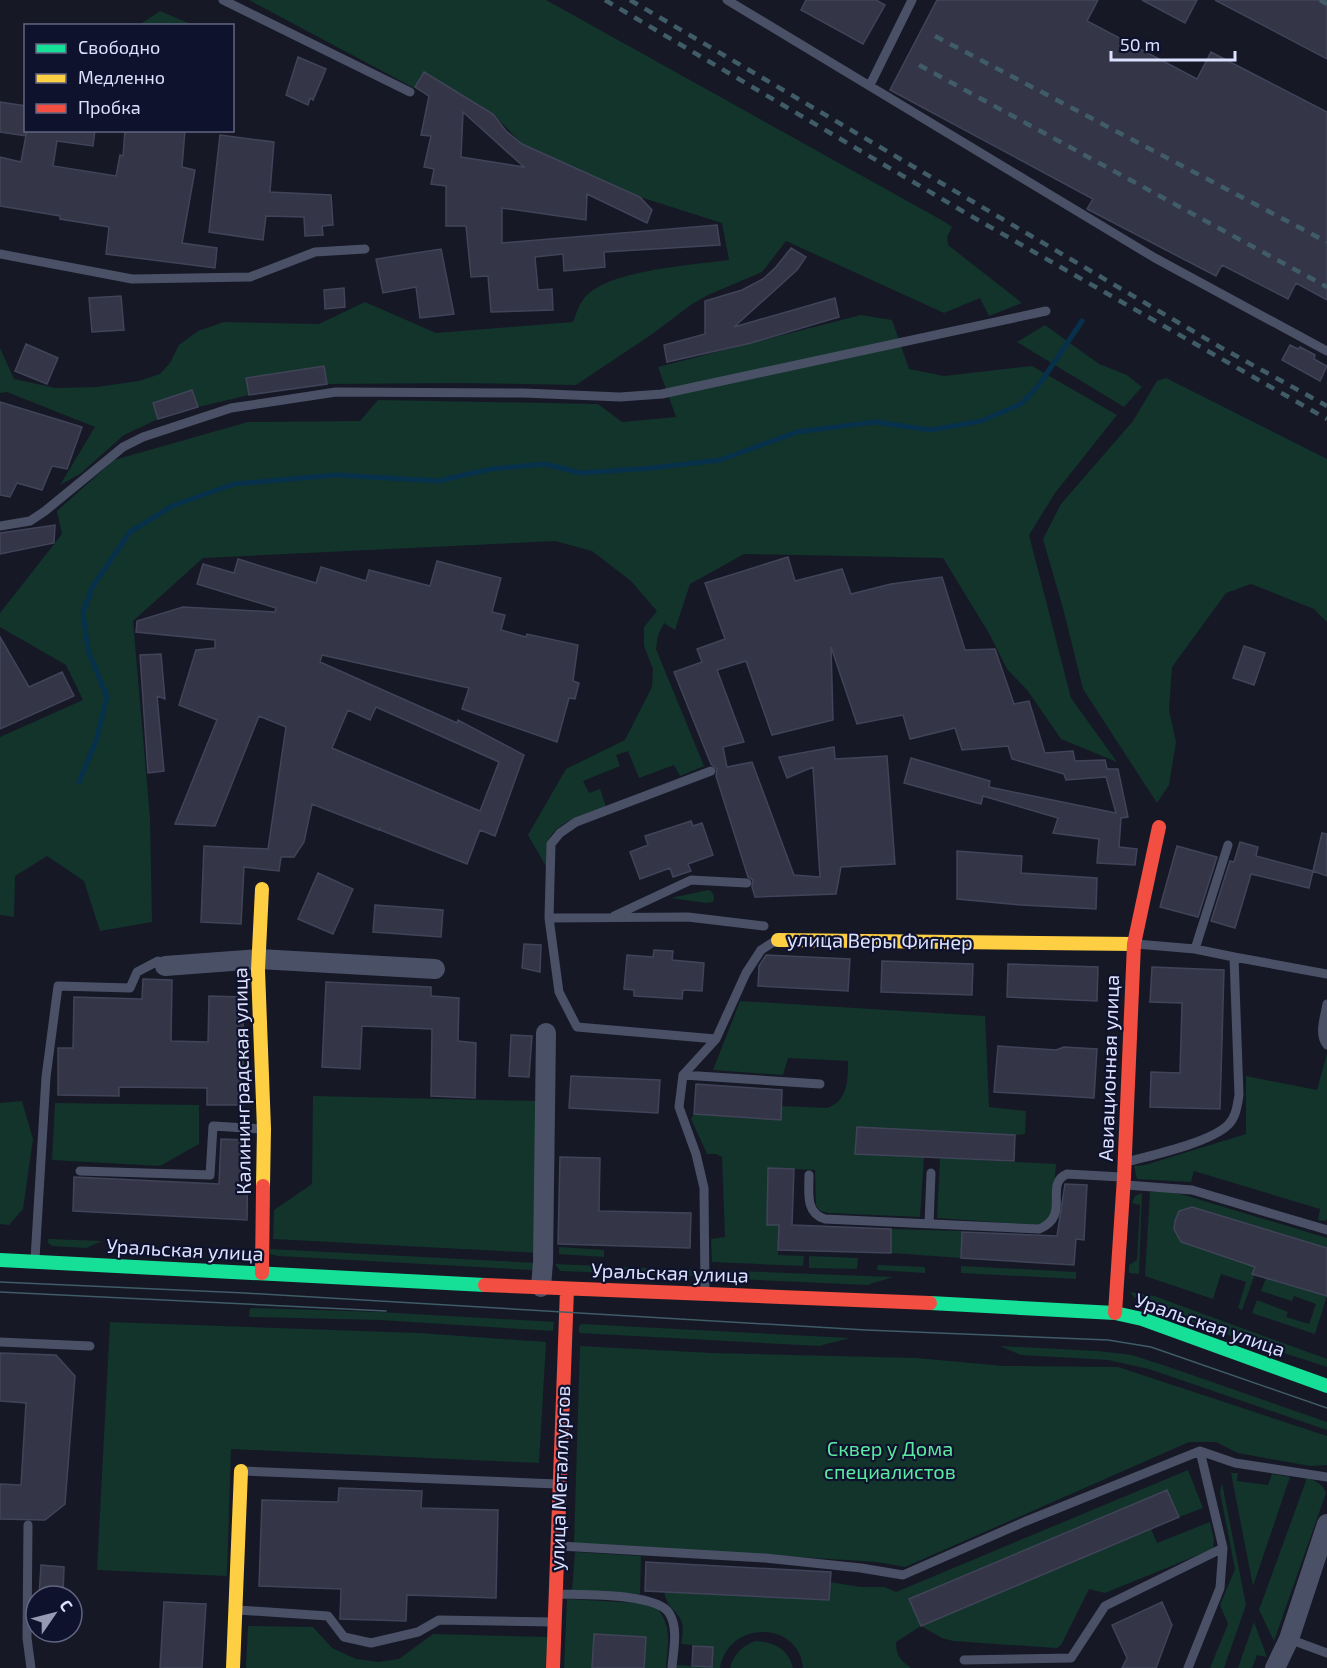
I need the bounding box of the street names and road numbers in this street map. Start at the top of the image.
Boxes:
street label: улица Веры Фигнер [787,926,973,955]
street label: Калининградская улица [227,967,256,1195]
street label: Авиационная улица [1093,974,1124,1162]
street label: Уральская улица [106,1233,264,1266]
street label: Уральская улица [591,1257,749,1288]
street label: Уральская улица [1132,1287,1289,1362]
street label: улица Металлургов [544,1385,575,1571]

